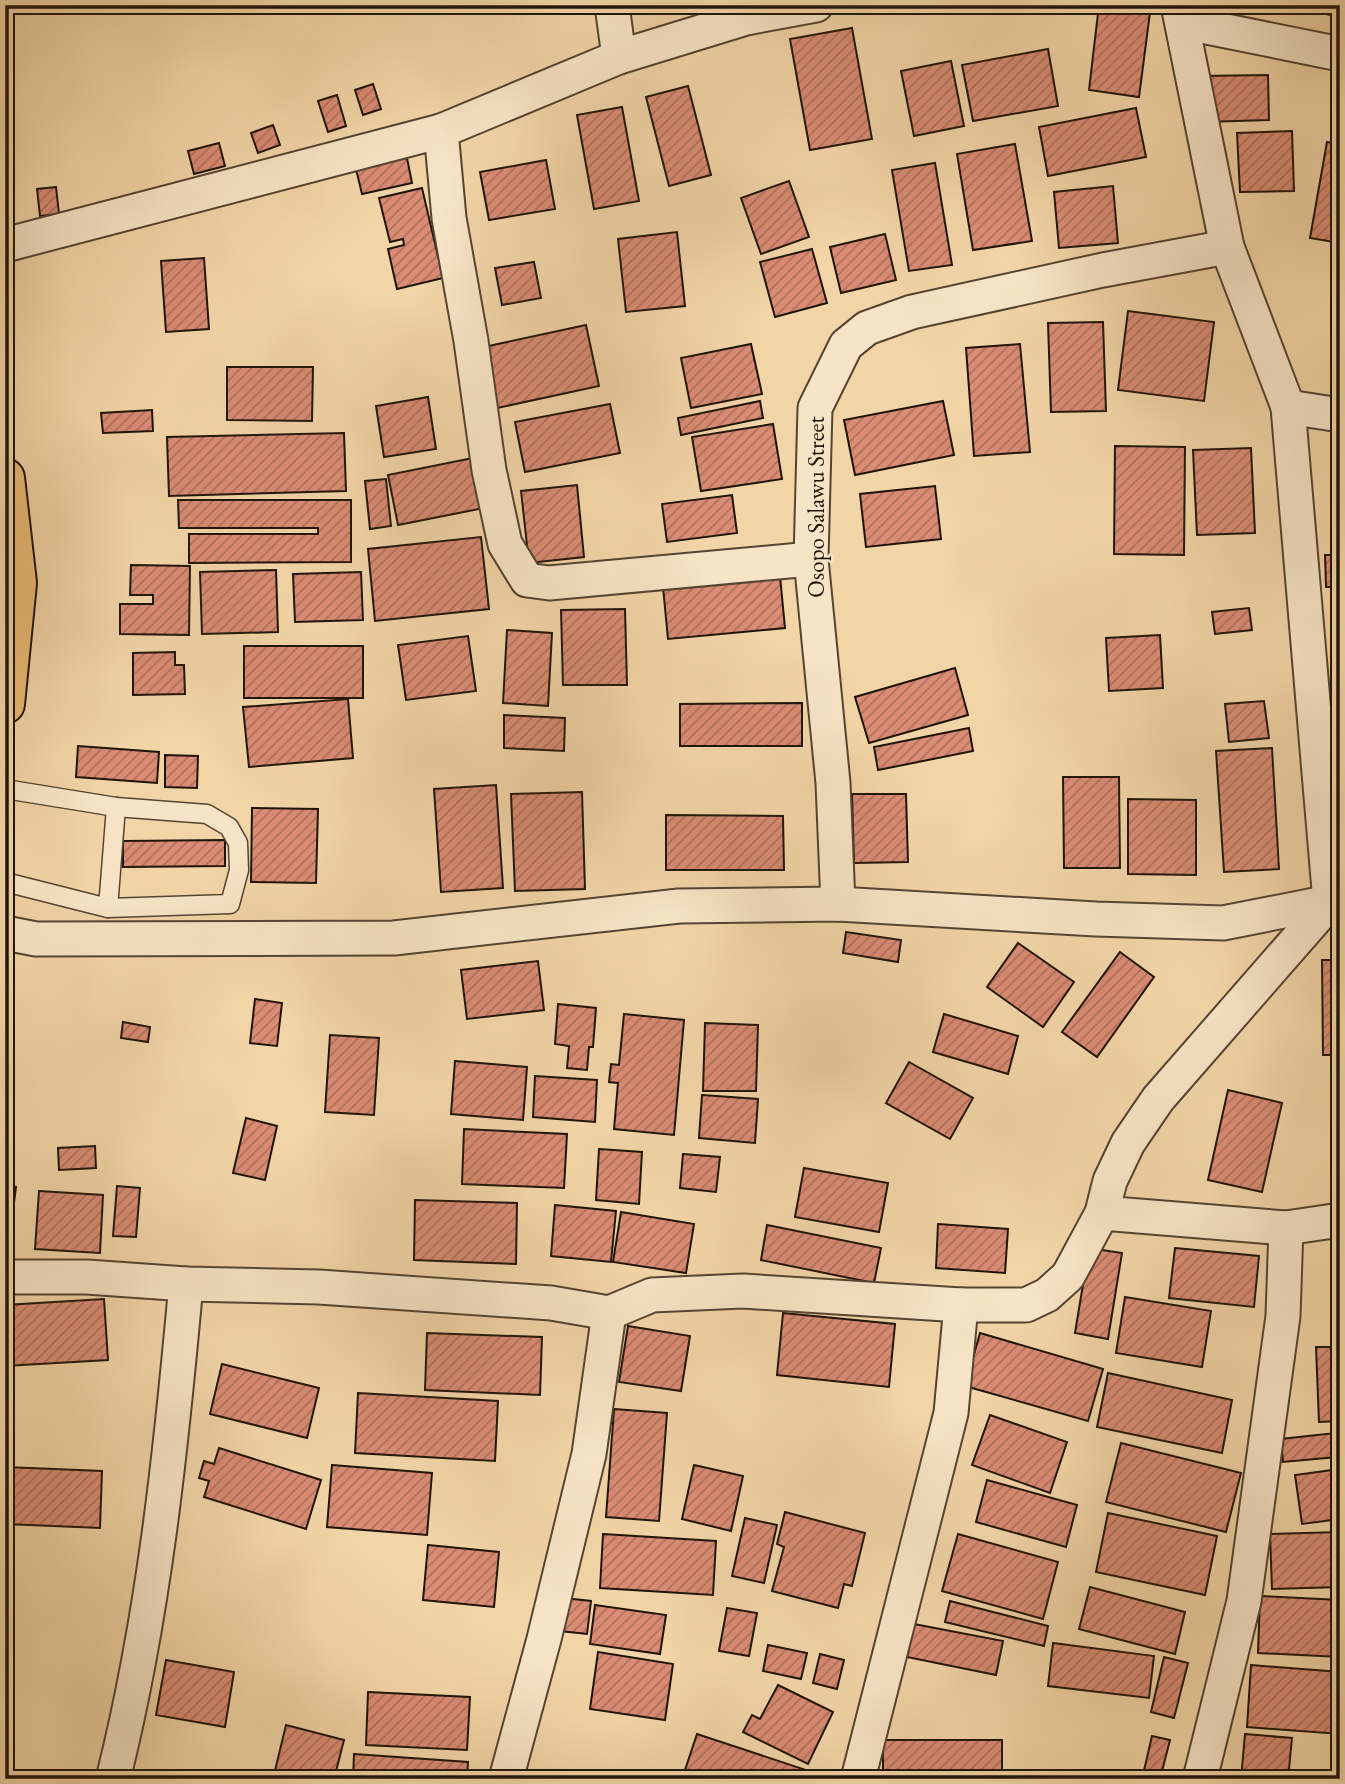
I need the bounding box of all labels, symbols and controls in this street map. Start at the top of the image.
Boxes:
street label: Osopo Salawu Street [801,416,831,598]

